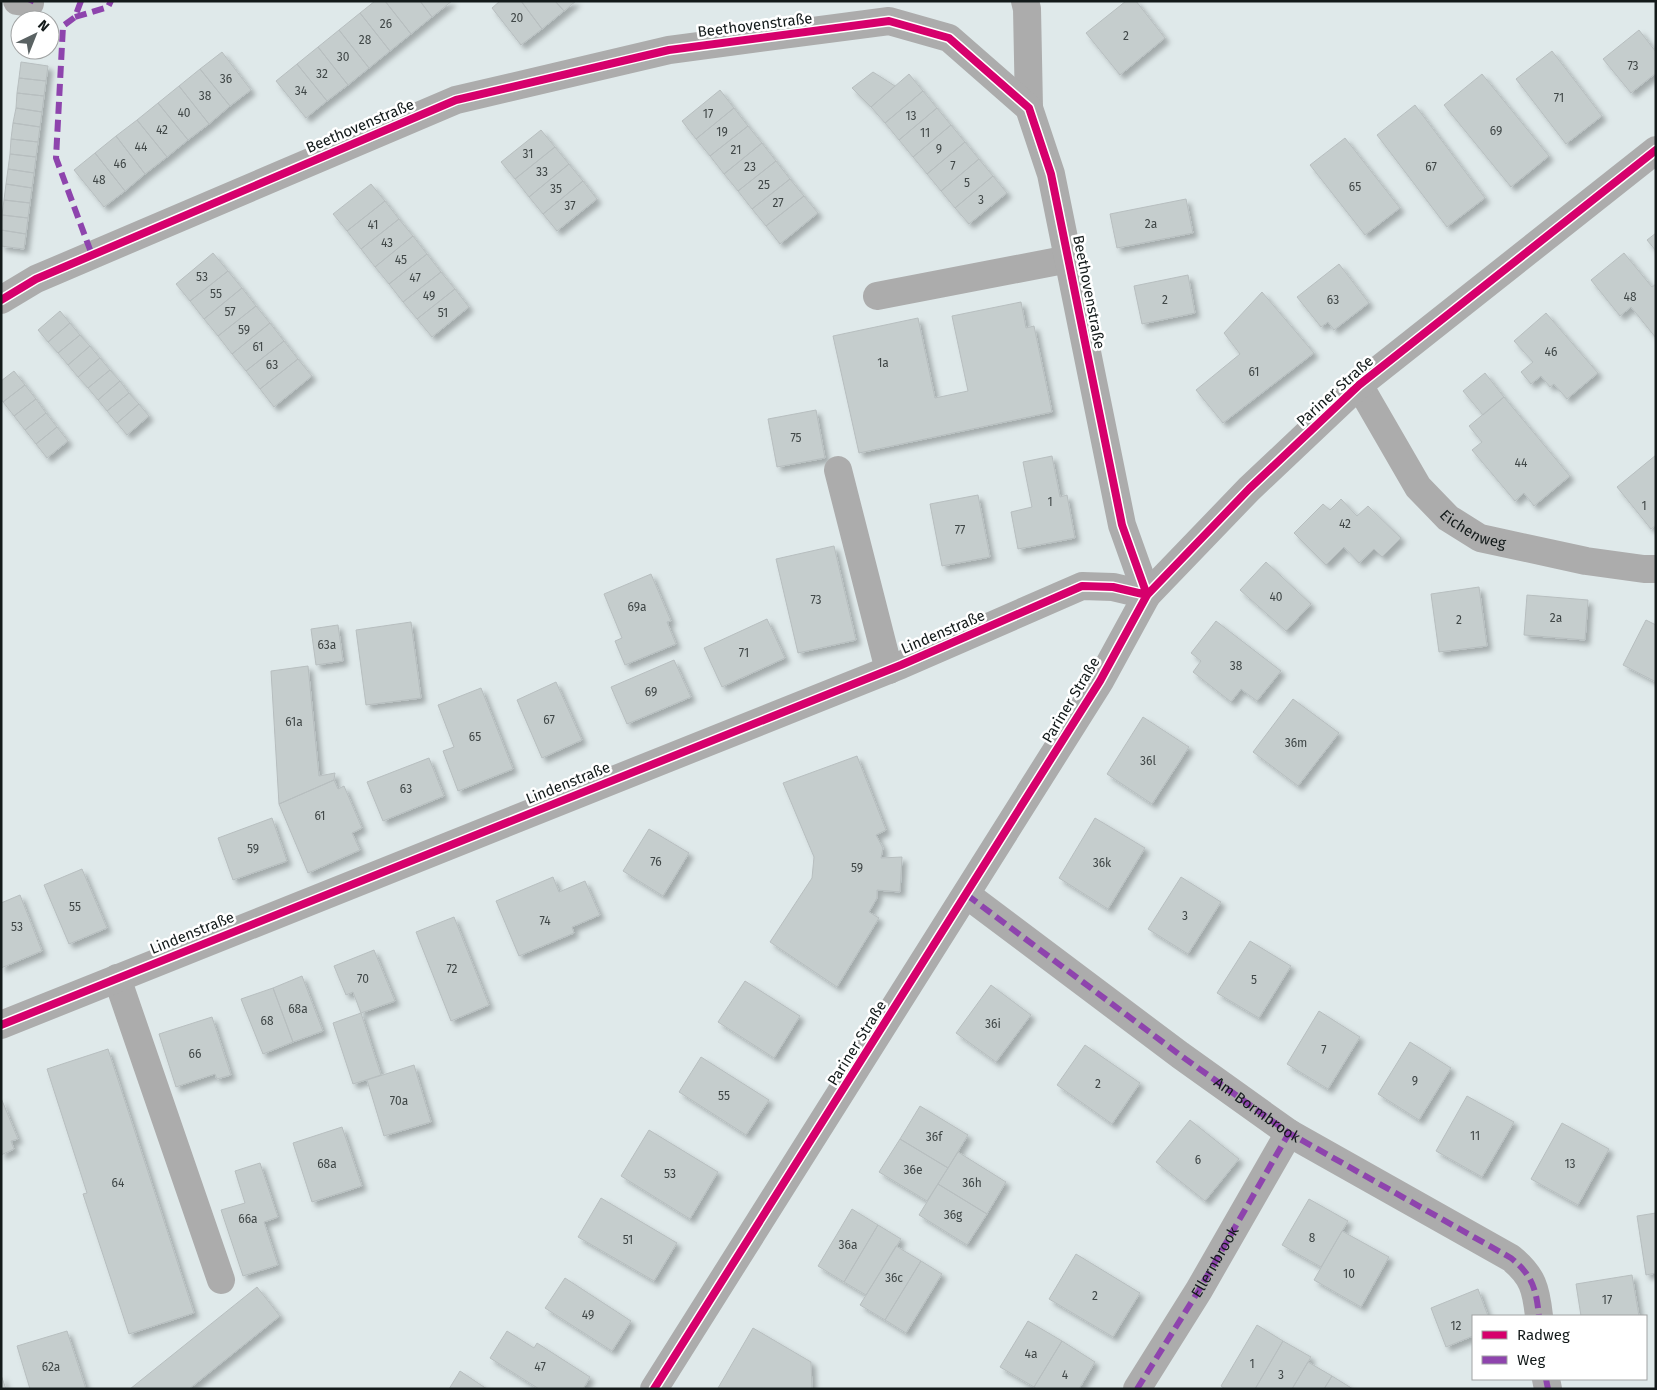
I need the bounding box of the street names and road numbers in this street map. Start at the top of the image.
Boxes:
street label: Beethovenstraße [697,9,813,41]
street label: Beethovenstraße [303,95,417,157]
street label: Beethovenstraße [1069,234,1109,350]
street label: Pariner Straße [1293,352,1377,430]
street label: Eichenweg [1436,506,1508,552]
street label: Lindenstraße [898,606,988,658]
street label: Pariner Straße [1038,654,1104,746]
street label: Lindenstraße [523,758,613,808]
street label: Lindenstraße [147,908,237,958]
street label: Pariner Straße [824,997,890,1089]
street label: Am Bormbrook [1210,1073,1304,1147]
street label: Ellernbrook [1188,1223,1243,1301]

